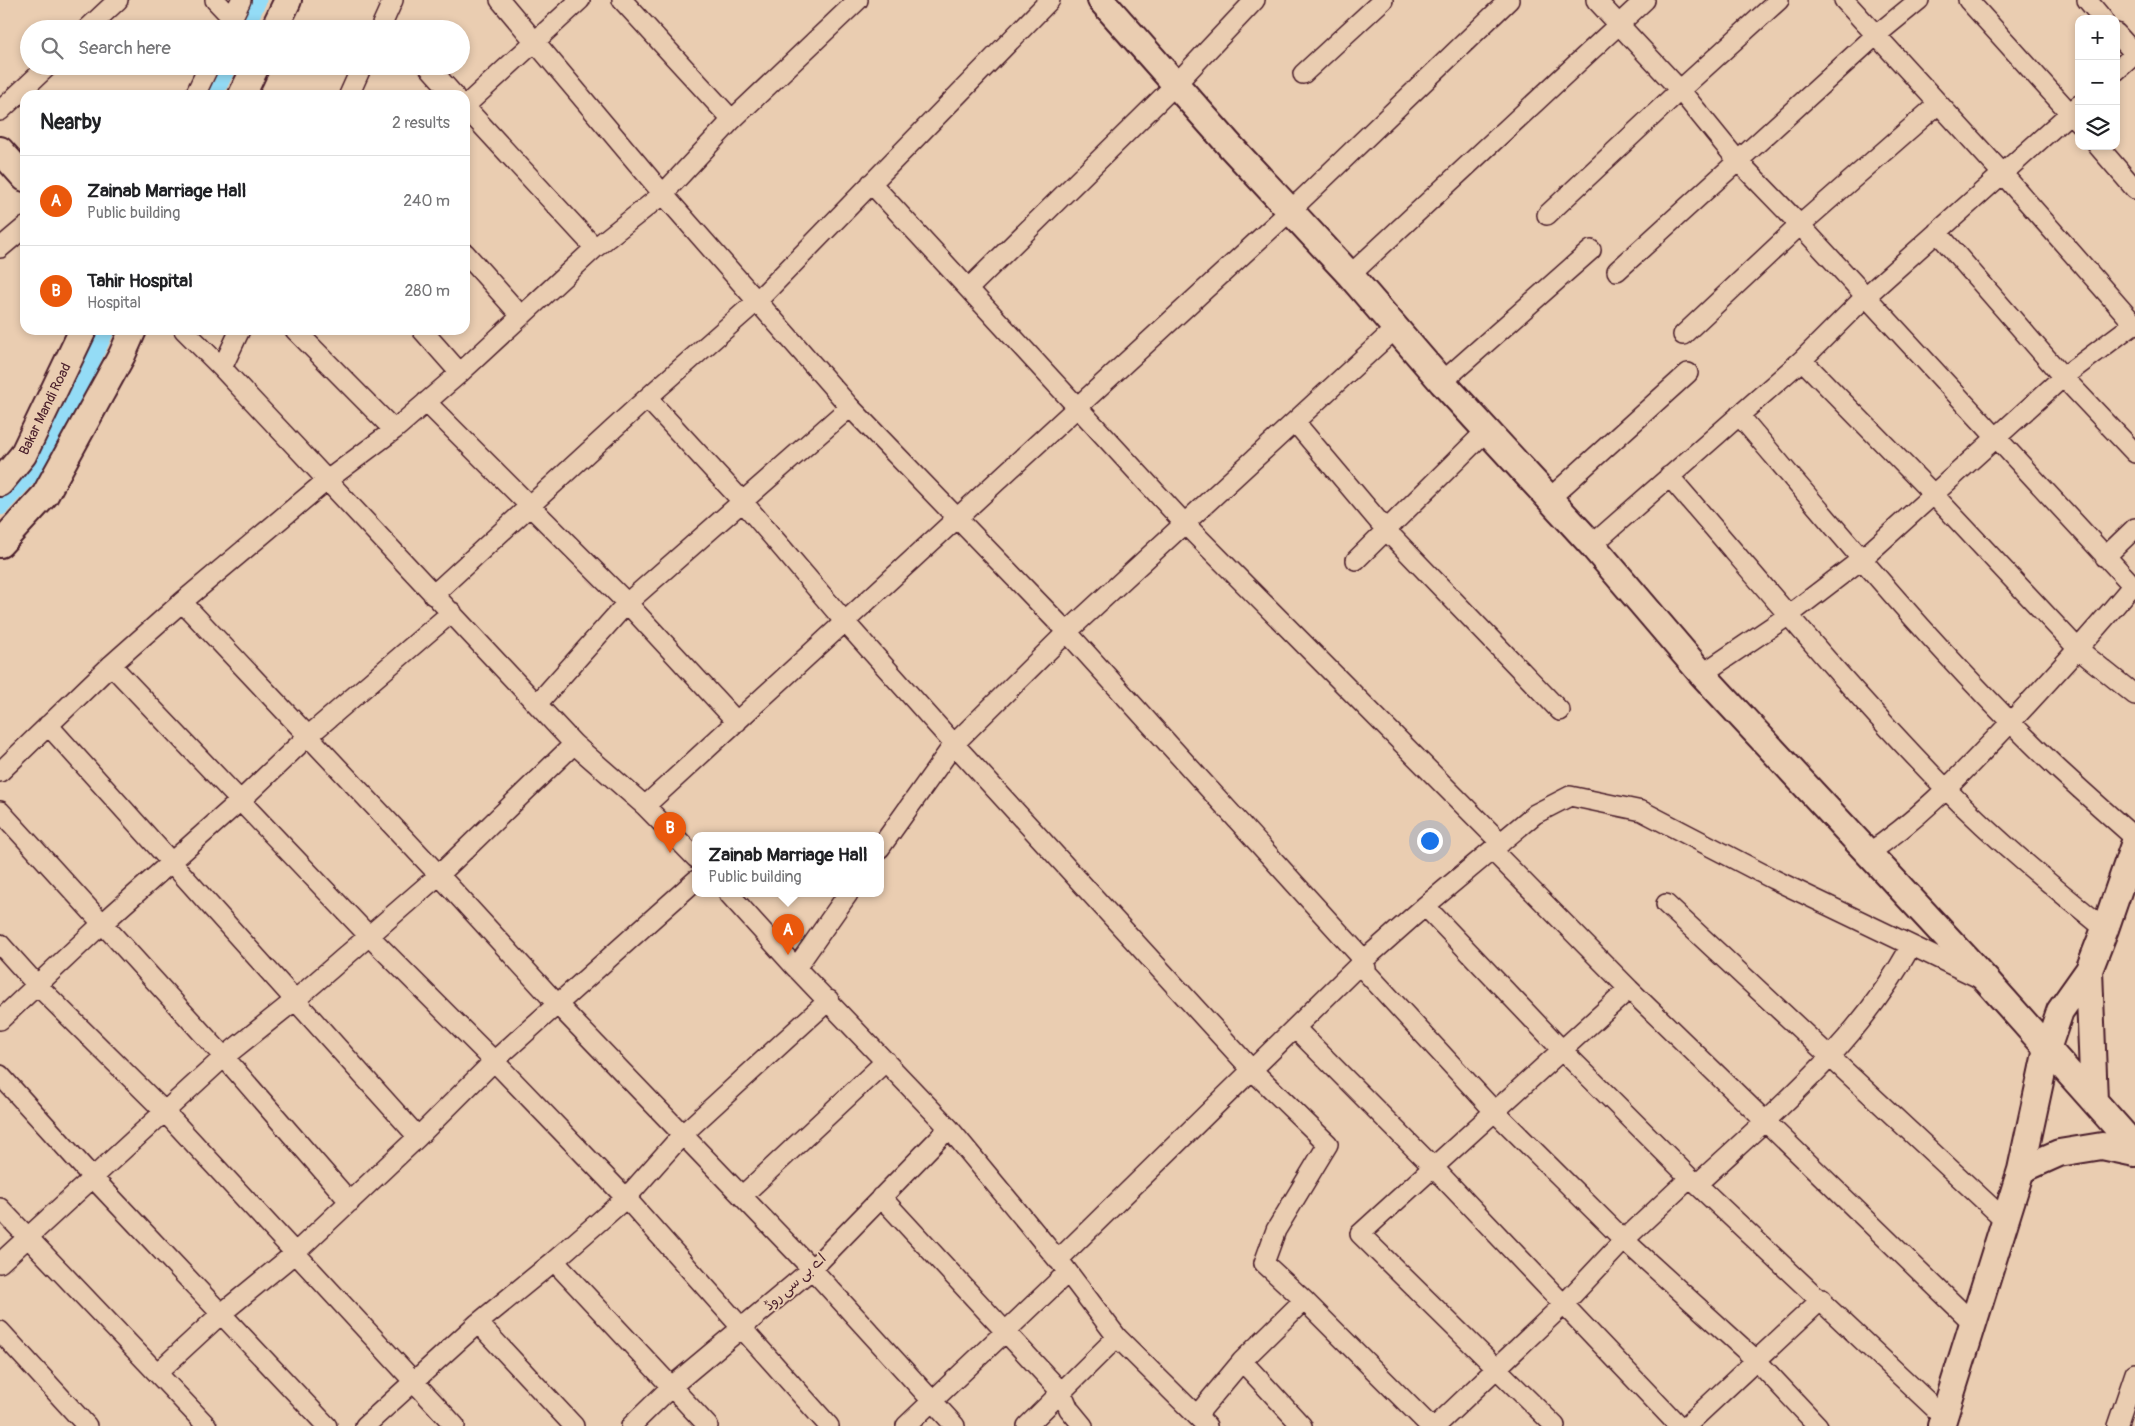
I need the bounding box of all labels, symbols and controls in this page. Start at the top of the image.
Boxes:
map controls [2075,15,2120,150]
button: + [2075,15,2120,60]
search box [20,20,470,75]
icon: search [38,34,66,62]
text: Search here [78,36,171,60]
button: − [2075,60,2120,105]
button: layers [2075,105,2120,150]
text: Nearby [40,109,101,136]
text: 2 results [392,113,450,133]
text: Zainab Marriage Hall [87,179,246,203]
text: A [51,191,61,211]
text: 240 m [403,191,450,211]
text: Public building [87,203,180,223]
text: Tahir Hospital [87,269,193,293]
text: B [51,281,61,301]
text: 280 m [404,281,450,301]
text: Hospital [87,293,141,313]
street label: Bakar Mandi Road [15,360,75,458]
pin: B [654,812,686,853]
your location [1417,828,1443,854]
popup [692,832,884,897]
text: Zainab Marriage Hall [708,843,868,867]
text: Public building [708,867,802,887]
pin: A [772,914,804,955]
street label: اے بی سی روڈ [761,1250,829,1314]

